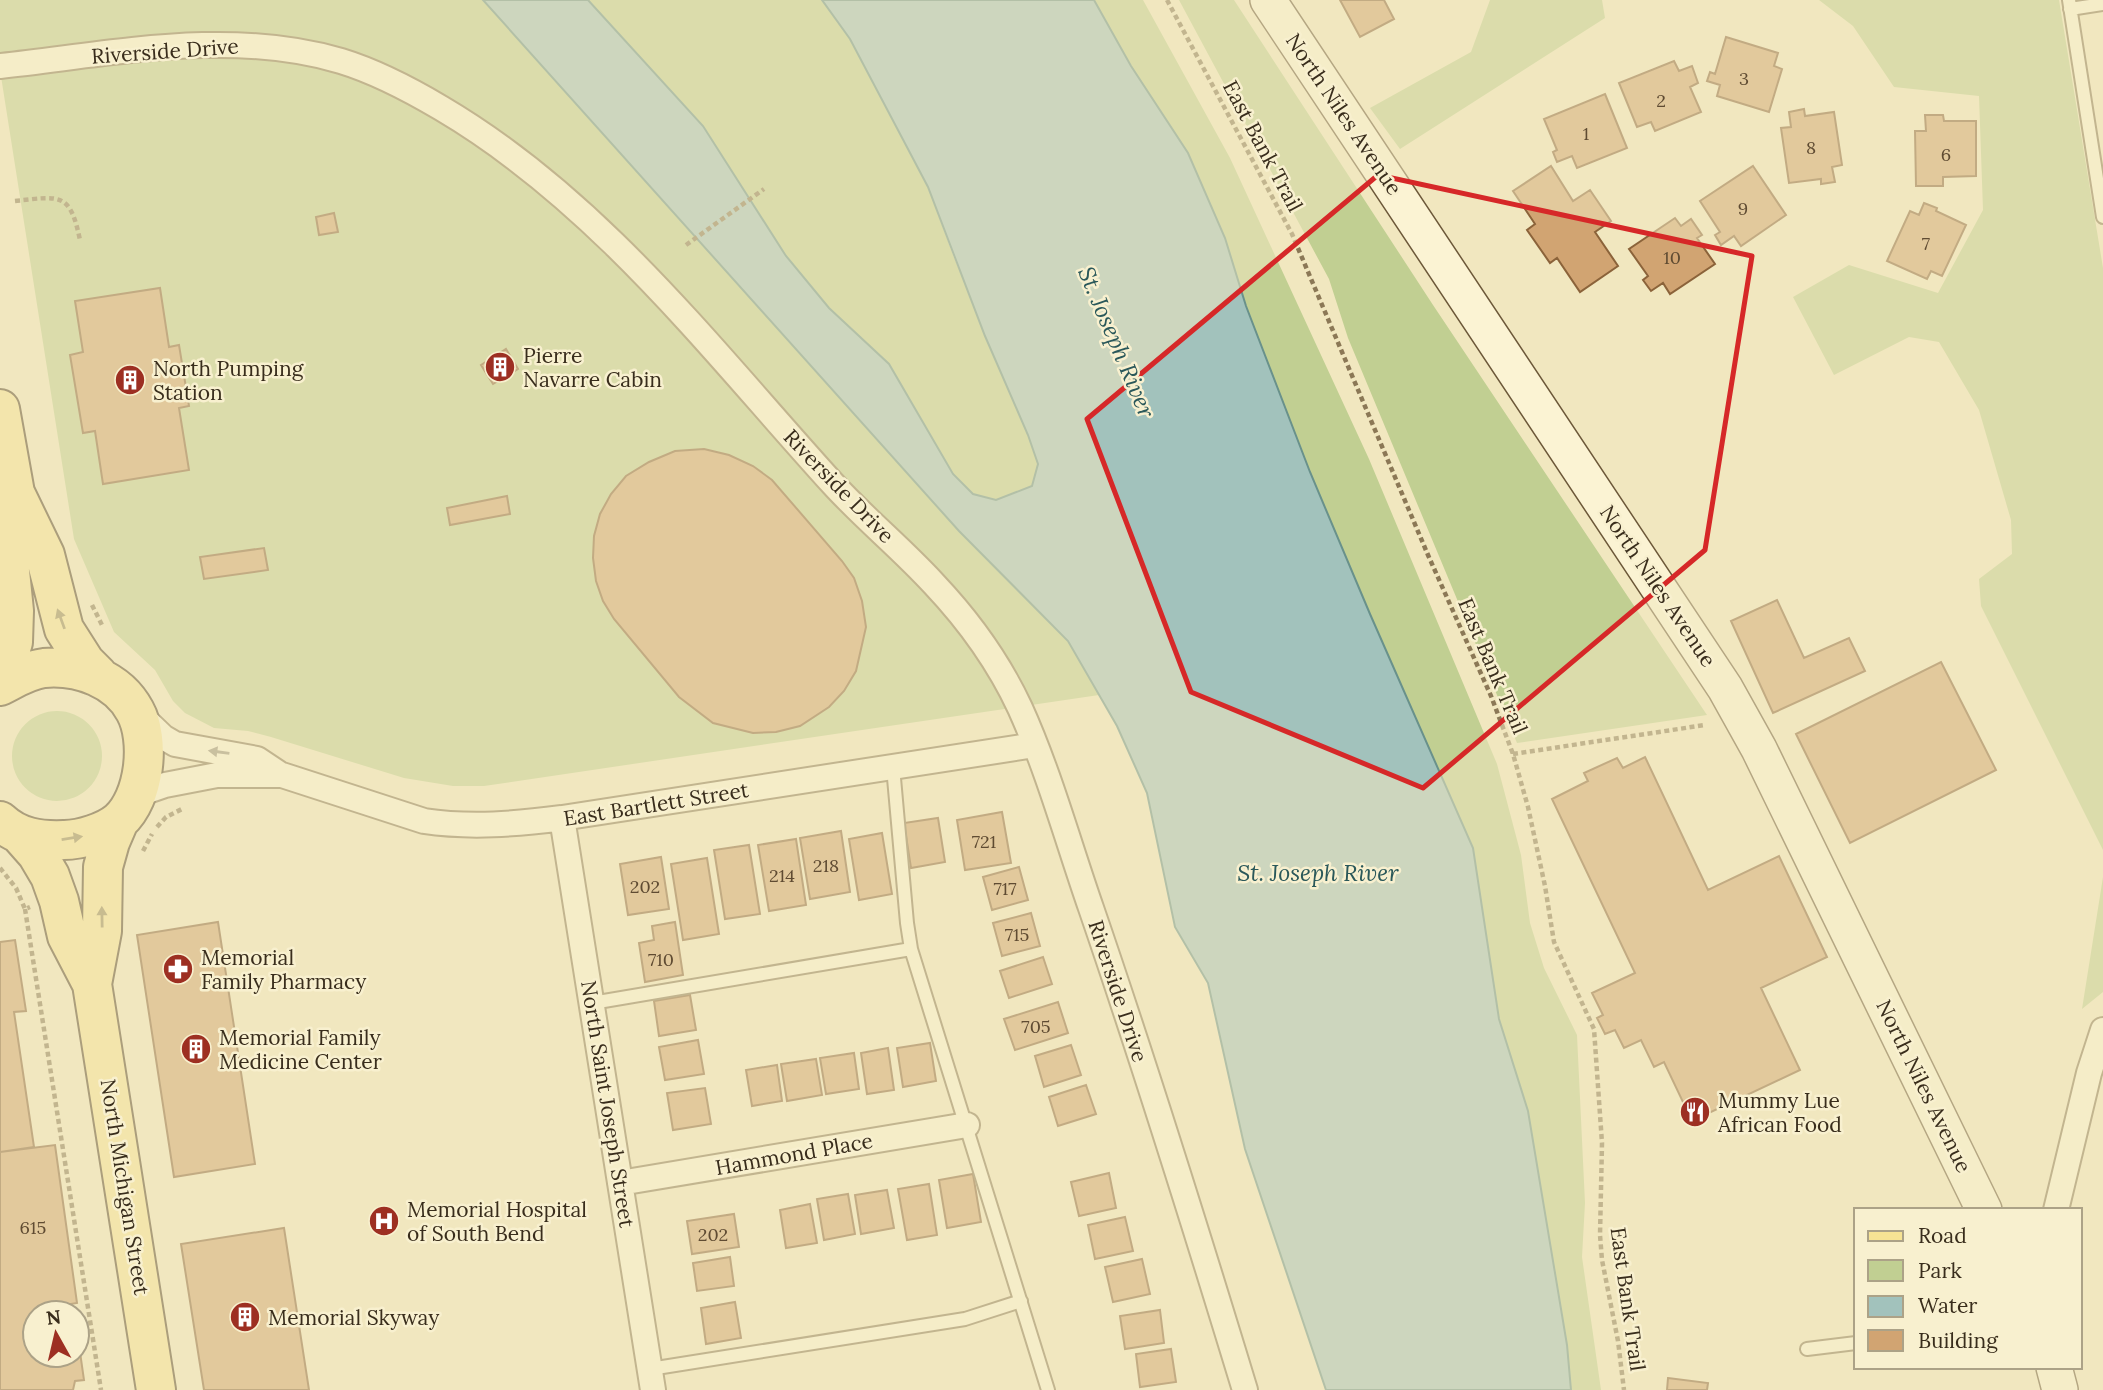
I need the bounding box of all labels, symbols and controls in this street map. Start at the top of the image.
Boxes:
street label: North Niles Avenue [1280,28,1408,200]
street label: Riverside Drive [90,32,240,70]
house number: 3 [1739,67,1749,90]
street label: East Bank Trail [1217,76,1309,216]
house number: 2 [1656,89,1666,112]
house number: 1 [1583,122,1589,145]
house number: 8 [1806,136,1816,159]
house number: 6 [1941,143,1951,166]
house number: 9 [1738,197,1748,220]
house number: 7 [1922,232,1930,255]
house number: 10 [1663,246,1681,269]
water label: St. Joseph River [1072,262,1162,422]
place label: Pierre Navarre Cabin [523,342,662,393]
building icon: Pierre Navarre Cabin [483,350,517,384]
place label: North Pumping Station [153,355,304,406]
building icon: North Pumping Station [113,363,147,397]
street label: Riverside Drive [778,424,900,548]
street label: North Niles Avenue [1594,500,1722,672]
street label: East Bank Trail [1452,594,1534,738]
one-way arrow [55,608,66,629]
one-way arrow [208,746,230,757]
street label: East Bartlett Street [562,776,751,832]
house number: 721 [972,830,996,853]
one-way arrow [61,832,83,843]
house number: 218 [813,854,839,877]
water label: St. Joseph River [1237,858,1399,887]
house number: 214 [769,864,795,887]
house number: 202 [630,875,660,898]
house number: 717 [993,877,1017,900]
one-way arrow [96,906,108,928]
street label: Riverside Drive [1082,917,1154,1065]
house number: 715 [1005,923,1029,946]
place label: Memorial Family Pharmacy [201,944,366,995]
house number: 710 [648,948,674,971]
pharmacy icon: Memorial Family Pharmacy [161,952,195,986]
street label: North Saint Joseph Street [575,979,641,1230]
street label: North Niles Avenue [1870,995,1978,1177]
house number: 705 [1021,1015,1051,1038]
place label: Memorial Family Medicine Center [219,1024,382,1075]
building icon: Memorial Family Medicine Center [179,1032,213,1066]
street label: North Michigan Street [95,1077,156,1298]
place label: Mummy Lue African Food [1717,1087,1842,1138]
restaurant icon: Mummy Lue African Food [1678,1095,1712,1129]
street label: Hammond Place [713,1127,875,1181]
place label: Memorial Hospital of South Bend [407,1196,587,1247]
hospital icon: Memorial Hospital of South Bend [367,1204,401,1238]
legend [1854,1208,2082,1369]
house number: 615 [20,1216,46,1239]
text: Road [1918,1222,1967,1249]
house number: 202 [698,1223,728,1246]
street label: East Bank Trail [1605,1225,1651,1373]
text: Park [1918,1257,1962,1284]
text: Water [1918,1292,1977,1319]
north arrow [21,1299,91,1369]
building icon: Memorial Skyway [228,1300,262,1334]
text: N [45,1304,63,1330]
place label: Memorial Skyway [268,1304,439,1331]
text: Building [1918,1327,1998,1354]

